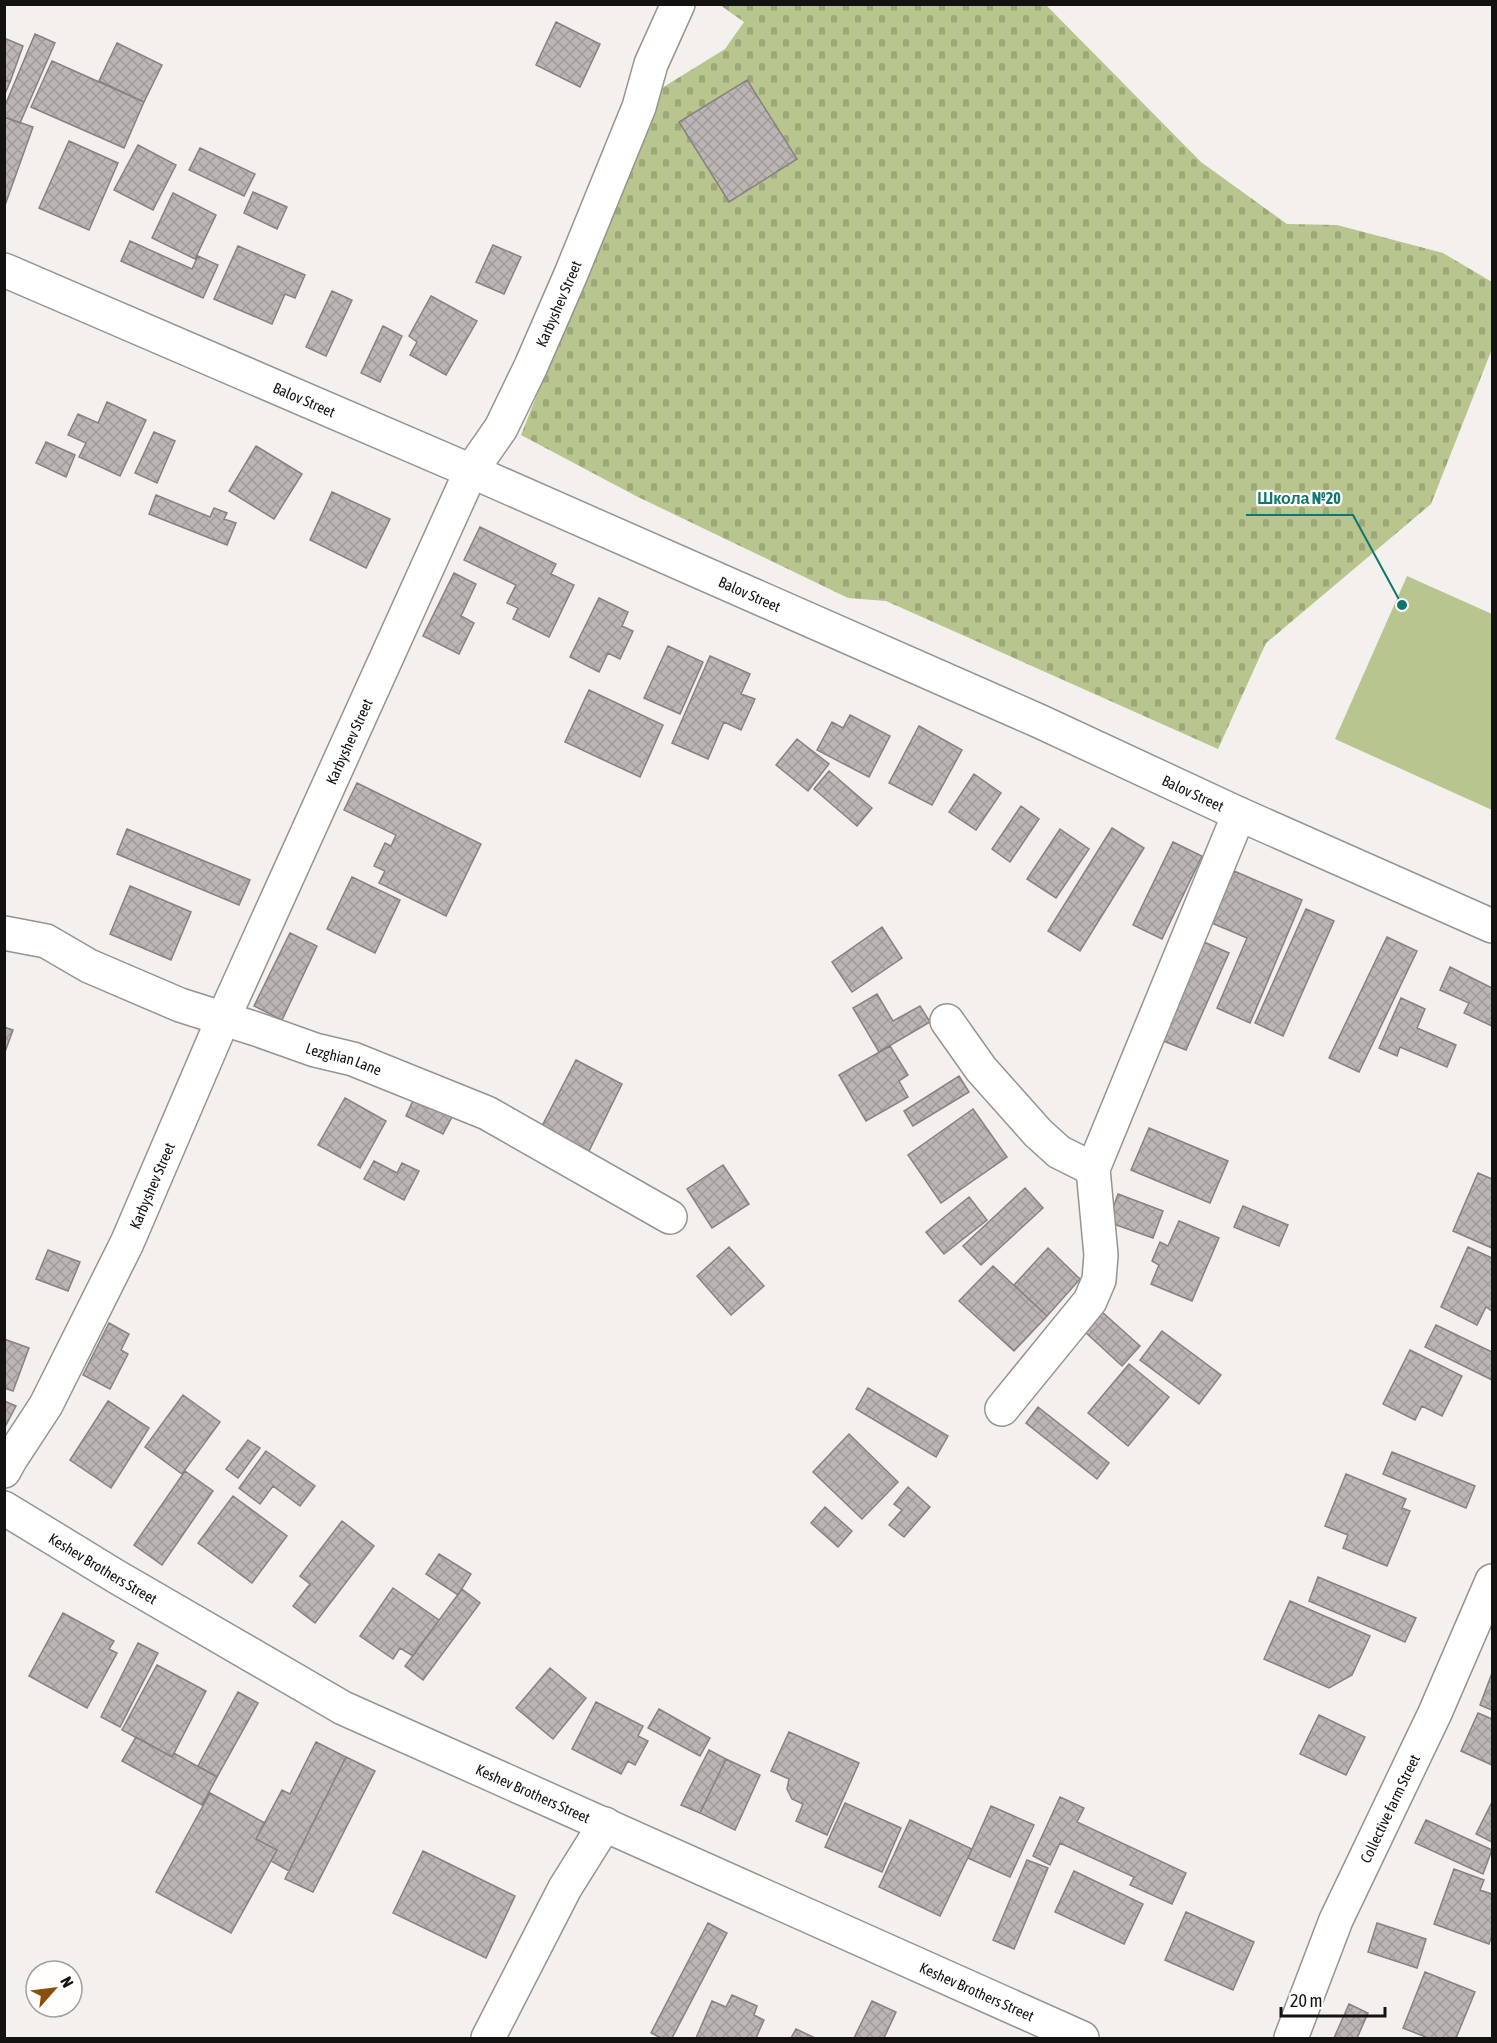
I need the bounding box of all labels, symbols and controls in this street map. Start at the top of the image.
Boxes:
street label: Karbyshev Street [532,258,584,349]
street label: Balov Street [271,378,338,420]
callout: Школа №20 [1246,481,1353,515]
text: Школа №20 [1257,489,1341,507]
street label: Balov Street [716,573,783,615]
street label: Karbyshev Street [322,696,375,787]
street label: Balov Street [1160,771,1227,814]
street label: Lezghian Lane [304,1039,384,1078]
street label: Karbyshev Street [126,1140,178,1231]
street label: Keshev Brothers Street [46,1529,160,1607]
street label: Collective farm Street [1356,1751,1423,1865]
street label: Keshev Brothers Street [474,1760,593,1826]
street label: Keshev Brothers Street [917,1958,1037,2024]
north arrow [24,1959,84,2019]
text: N [57,1974,77,1990]
scale bar [1281,1980,1384,2018]
text: 20 m [1290,1990,1322,2011]

